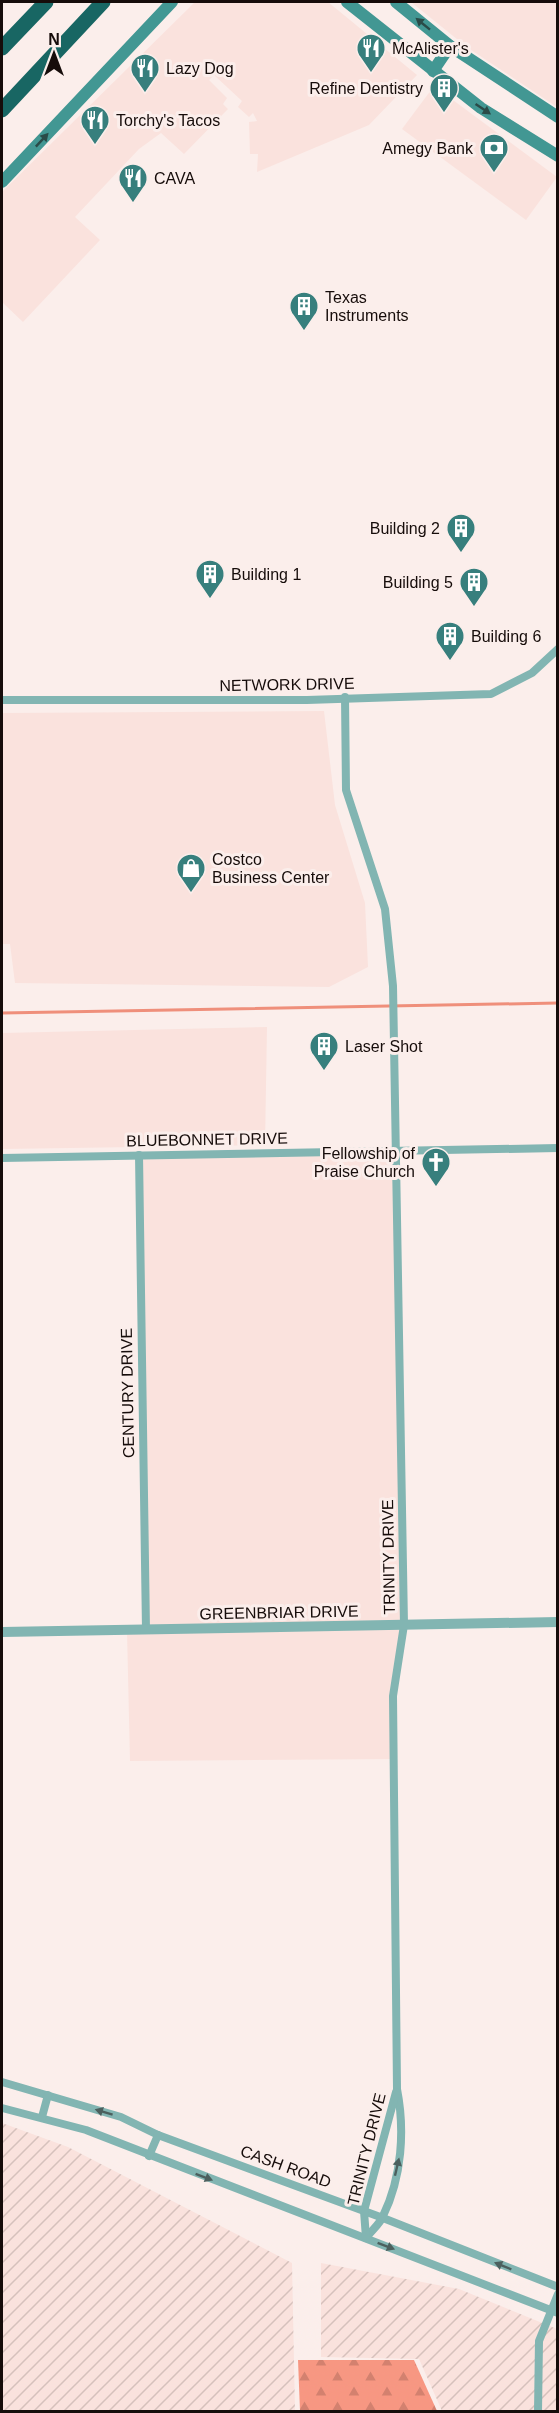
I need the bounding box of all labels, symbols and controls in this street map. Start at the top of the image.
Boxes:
one-way arrow [416,18,431,31]
north arrow [24,24,84,84]
text: N [48,31,60,48]
restaurant icon: McAlister's [355,32,387,74]
place label: McAlister's [392,40,469,57]
restaurant icon: Lazy Dog [129,52,161,94]
place label: Lazy Dog [166,60,234,77]
building icon: Refine Dentistry [428,72,460,114]
place label: Refine Dentistry [309,80,423,97]
one-way arrow [475,103,492,114]
restaurant icon: Torchy's Tacos [79,104,111,146]
place label: Torchy's Tacos [116,112,220,129]
bank icon: Amegy Bank [478,132,510,174]
one-way arrow [34,133,48,147]
place label: Amegy Bank [382,140,474,157]
restaurant icon: CAVA [117,162,149,204]
place label: CAVA [154,170,196,187]
place label: Texas Instruments [325,289,409,324]
building icon: Texas Instruments [288,290,320,332]
building icon: Building 2 [445,512,477,554]
place label: Building 2 [370,520,440,537]
building icon: Building 1 [194,558,226,600]
place label: Building 1 [231,566,301,583]
building icon: Building 5 [458,566,490,608]
place label: Building 5 [383,574,453,591]
building icon: Building 6 [434,620,466,662]
place label: Building 6 [471,628,541,645]
street label: NETWORK DRIVE [219,675,355,694]
place label: Costco Business Center [212,851,330,886]
shop icon: Costco Business Center [175,852,207,894]
building icon: Laser Shot [308,1030,340,1072]
place label: Laser Shot [345,1038,423,1055]
street label: BLUEBONNET DRIVE [126,1130,288,1149]
place label: Fellowship of Praise Church [314,1145,416,1180]
church icon: Fellowship of Praise Church [420,1146,452,1188]
street label: CENTURY DRIVE [118,1328,137,1458]
street label: TRINITY DRIVE [379,1499,398,1615]
street label: GREENBRIAR DRIVE [199,1603,359,1622]
street label: TRINITY DRIVE [344,2091,389,2207]
one-way arrow [95,2107,113,2116]
street label: CASH ROAD [238,2142,333,2191]
one-way arrow [393,2158,403,2176]
one-way arrow [195,2172,213,2182]
one-way arrow [378,2241,396,2251]
one-way arrow [494,2260,512,2270]

